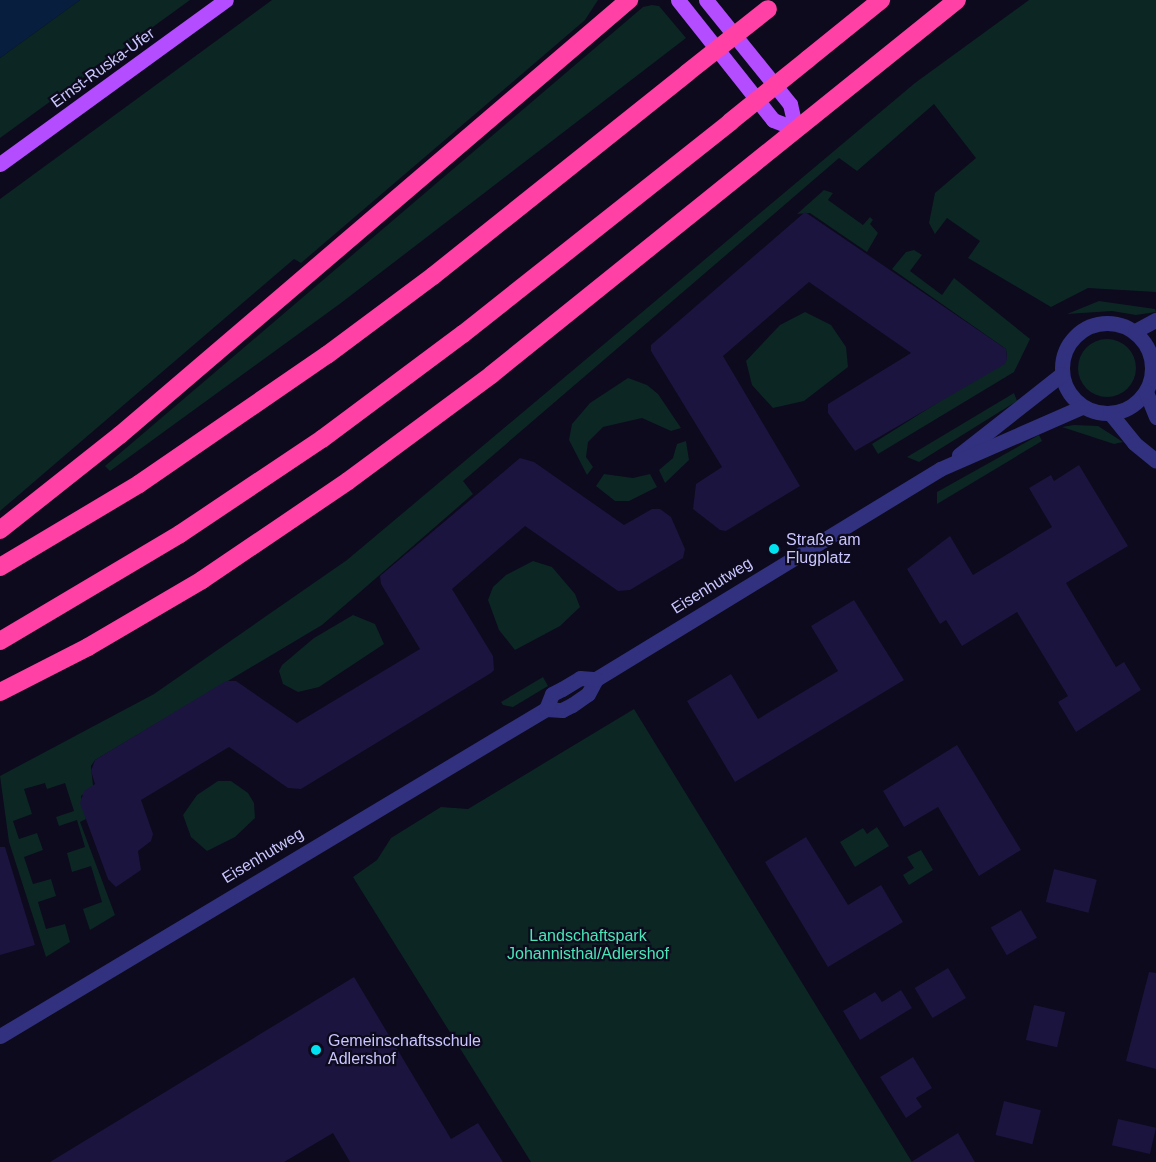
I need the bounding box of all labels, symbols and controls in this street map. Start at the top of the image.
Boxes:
street label: Ernst-Ruska-Ufer [47,24,159,112]
place label: Straße am Flugplatz [786,530,861,568]
marker: Straße am Flugplatz [767,542,781,556]
street label: Eisenhutweg [668,554,756,618]
street label: Eisenhutweg [219,824,307,888]
park label: Landschaftspark Johannisthal/Adlershof [507,926,669,964]
place label: Gemeinschaftsschule Adlershof [328,1031,481,1069]
marker: Gemeinschaftsschule Adlershof [309,1043,323,1057]

